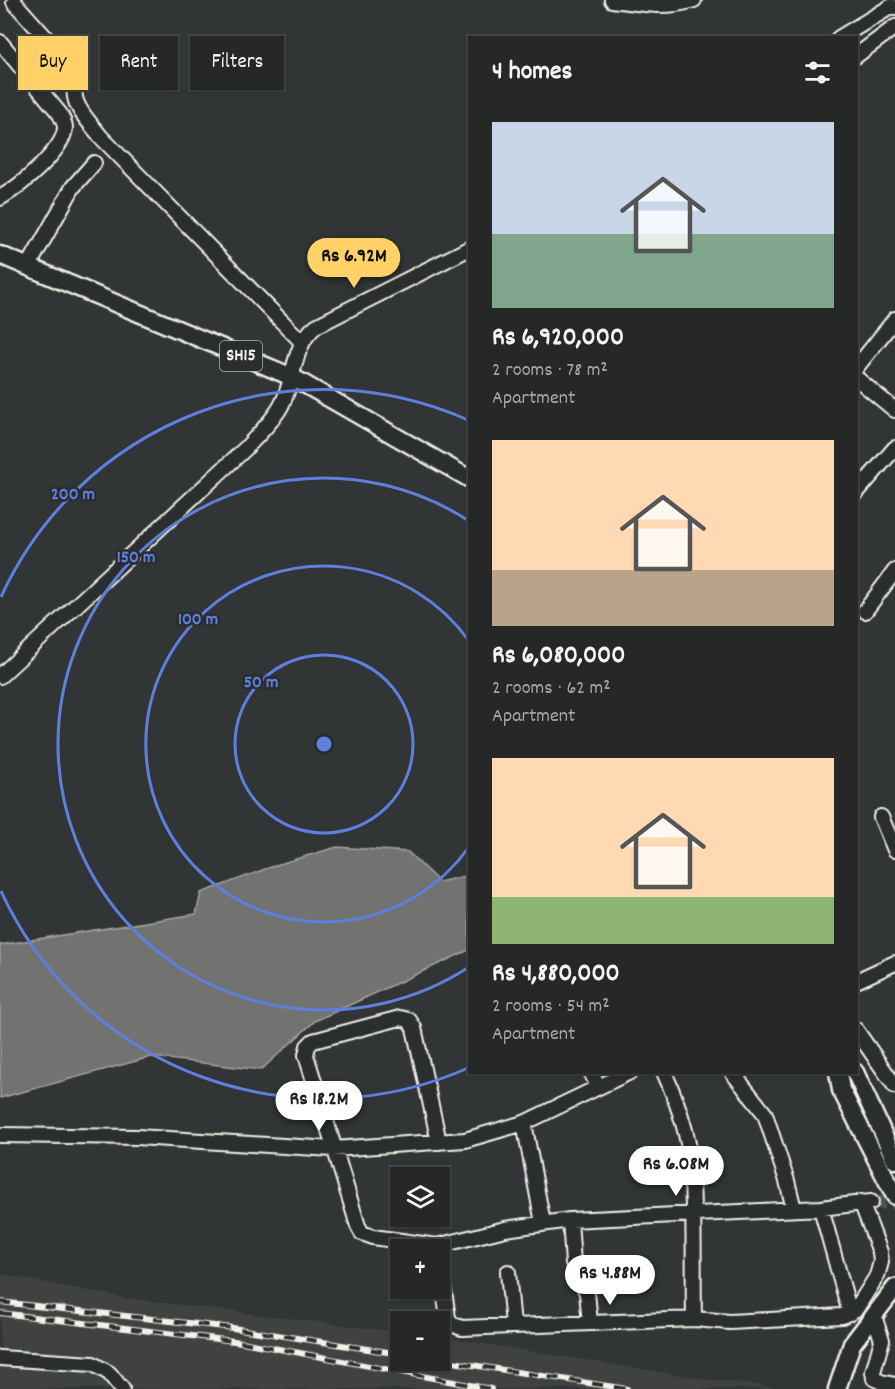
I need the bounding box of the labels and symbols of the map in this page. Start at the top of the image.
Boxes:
pin: Rs 6.92M [292,238,416,289]
road number: SH15 [220,341,262,371]
text: 200 m [51,483,95,508]
text: 150 m [117,546,155,571]
text: 100 m [178,608,218,633]
text: 50 m [244,671,278,696]
centre of rings [314,734,334,754]
pin: Rs 18.2M [257,1081,381,1132]
pin: Rs 6.08M [614,1146,738,1197]
pin: Rs 4.88M [548,1255,672,1306]

